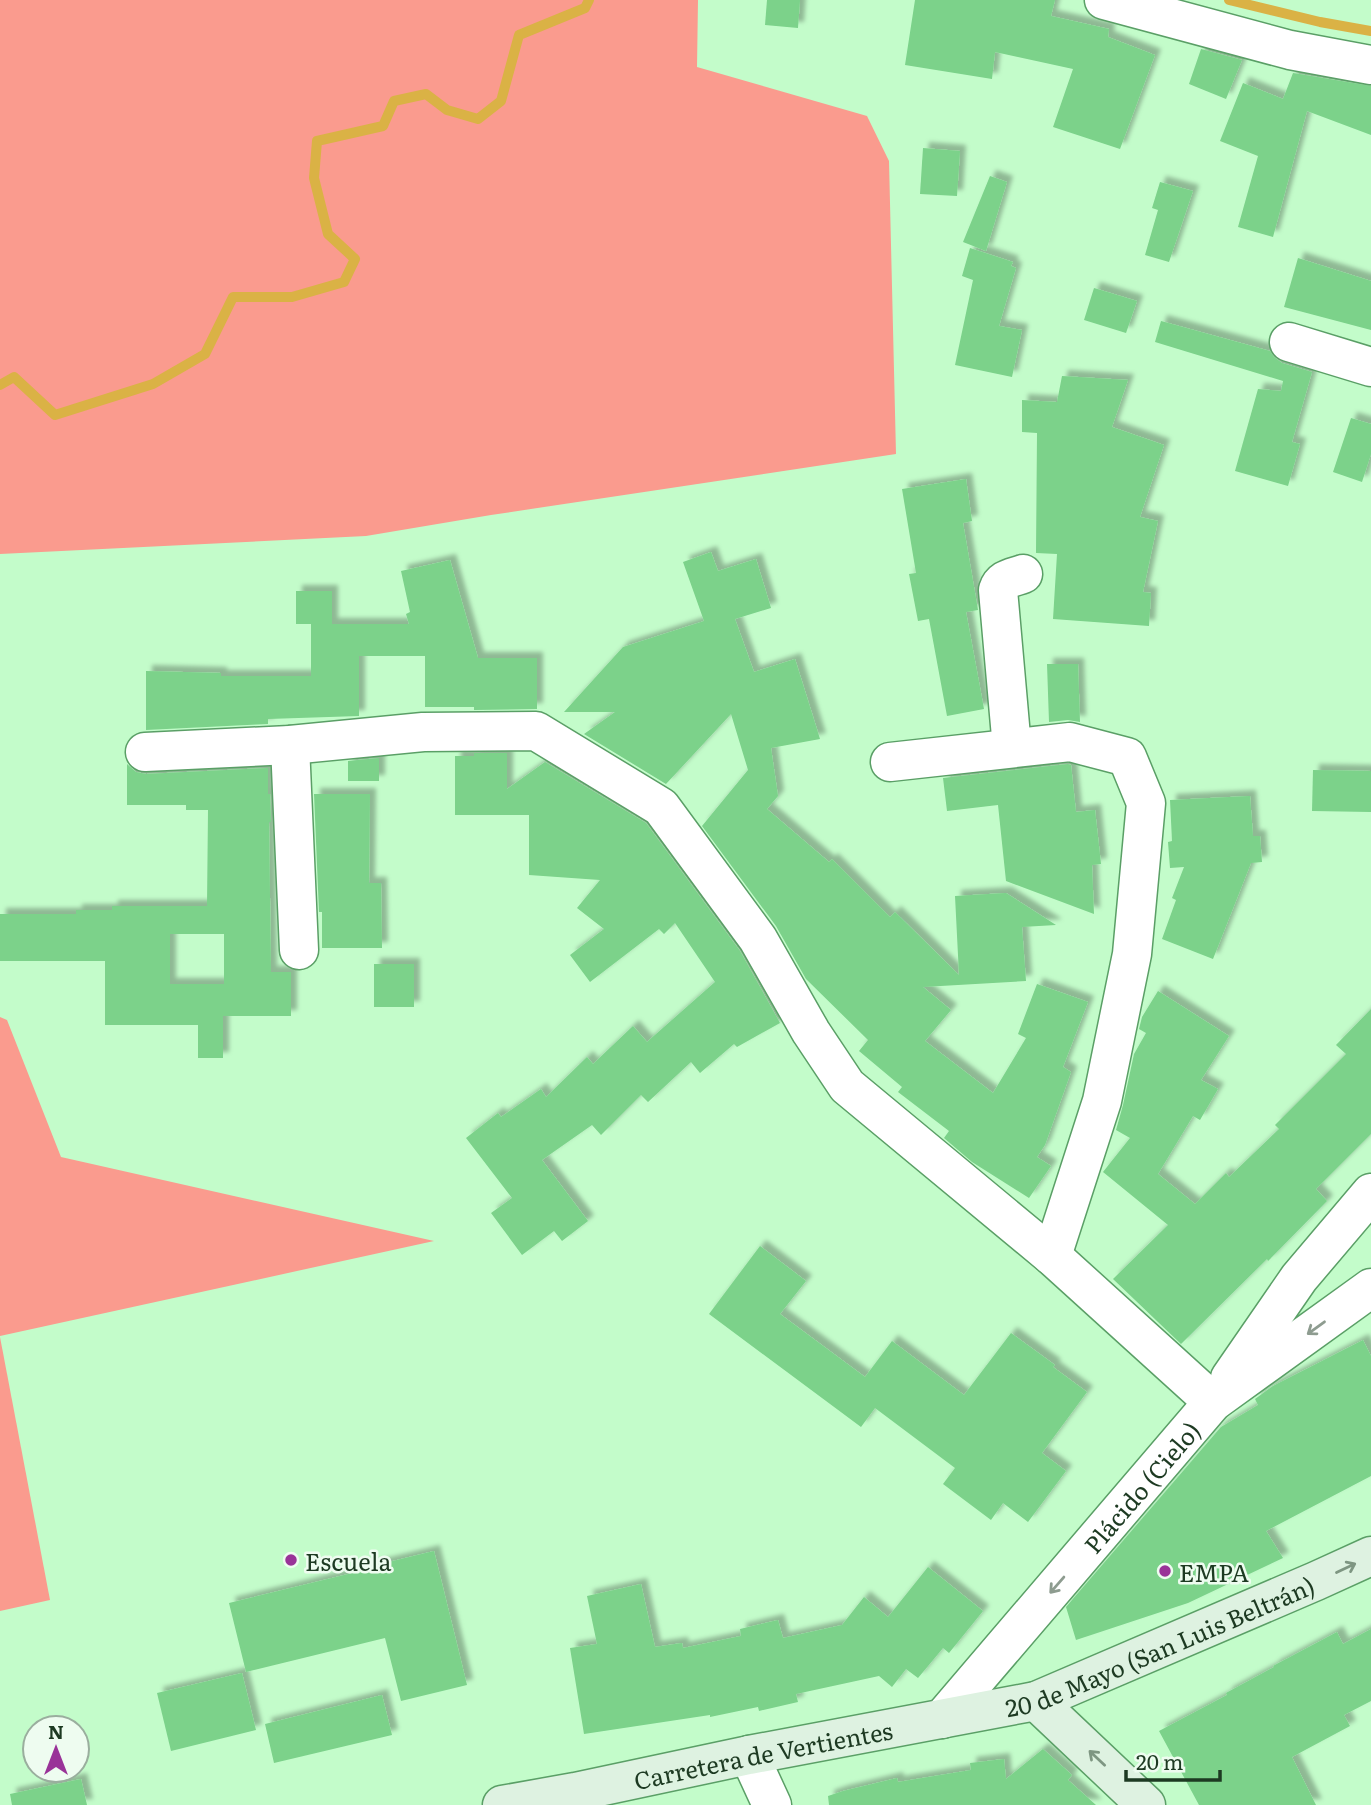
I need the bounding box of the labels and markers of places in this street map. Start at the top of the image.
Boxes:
place label: Escuela [305,1543,391,1578]
marker: Escuela [283,1552,299,1568]
place label: EMPA [1179,1554,1249,1589]
marker: EMPA [1157,1563,1173,1579]

